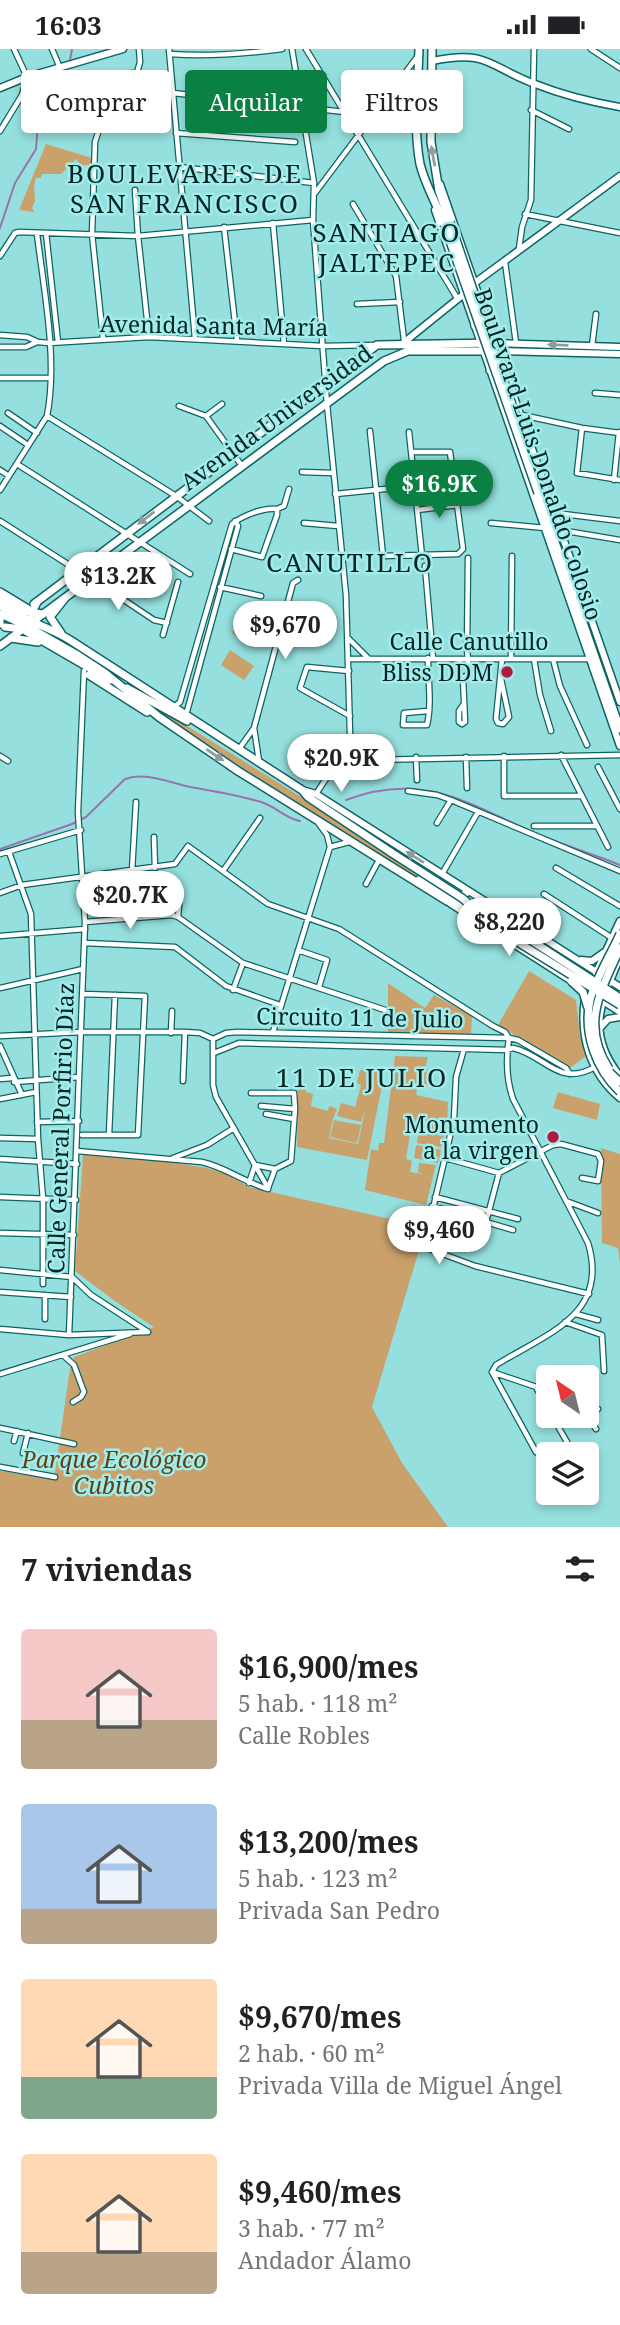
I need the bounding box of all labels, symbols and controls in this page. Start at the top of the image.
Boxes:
text: 16:03 [35,7,102,43]
chip: Comprar [21,70,171,133]
chip: Alquilar [185,70,327,133]
chip: Filtros [341,70,463,133]
one-way arrow [427,145,438,167]
district label: BOULEVARES DE SAN FRANCISCO [67,155,303,221]
district label: SANTIAGO JALTEPEC [313,214,461,280]
street label: Boulevard Luis Donaldo Colosio [467,284,611,624]
street label: Avenida Santa María [99,307,329,343]
street label: Avenida Universidad [174,337,378,497]
one-way arrow [547,339,569,350]
pin: $16.9K [382,461,496,520]
text: $16.9K [401,467,477,499]
one-way arrow [136,511,155,525]
district label: CANUTILLO [266,544,434,580]
pin: $13.2K [61,553,175,612]
text: $13.2K [80,559,156,591]
pin: $9,670 [228,601,342,661]
text: $9,670 [249,608,321,640]
street label: Calle Canutillo [389,625,549,657]
place label: Bliss DDM [382,656,493,688]
marker: Bliss DDM [499,664,515,680]
pin: $20.9K [284,735,398,794]
text: $20.9K [303,741,379,773]
one-way arrow [206,748,225,761]
one-way arrow [405,850,425,863]
pin: $20.7K [73,871,187,931]
text: $20.7K [92,878,168,910]
pin: $8,220 [452,899,566,958]
text: $8,220 [473,905,545,937]
street label: Calle General Porfirio Díaz [39,982,81,1274]
street label: Circuito 11 de Julio [256,999,464,1035]
district label: 11 DE JULIO [276,1059,448,1095]
place label: Monumento a la virgen [404,1108,539,1166]
marker: Monumento a la virgen [545,1129,561,1145]
pin: $9,460 [382,1207,496,1266]
text: $9,460 [403,1213,475,1245]
north arrow [536,1365,598,1428]
map controls [536,1365,599,1505]
button: layers [536,1442,599,1505]
park label: Parque Ecológico Cubitos [21,1443,206,1501]
text: 7 viviendas [21,1549,192,1590]
icon: filters [561,1550,599,1588]
text: $16,900/mes [238,1646,418,1687]
icon: home [77,1657,161,1741]
text: 5 hab. · 118 m² [238,1687,397,1719]
text: Calle Robles [238,1719,370,1751]
text: $13,200/mes [238,1821,418,1862]
icon: home [77,1832,161,1916]
text: 5 hab. · 123 m² [238,1862,397,1894]
text: Privada San Pedro [238,1894,440,1926]
text: $9,670/mes [238,1996,401,2037]
icon: home [77,2007,161,2091]
text: 2 hab. · 60 m² [238,2037,385,2069]
text: Privada Villa de Miguel Ángel [238,2069,562,2101]
text: $9,460/mes [238,2171,401,2212]
icon: home [77,2182,161,2266]
text: 3 hab. · 77 m² [238,2212,385,2244]
text: Andador Álamo [238,2244,412,2276]

